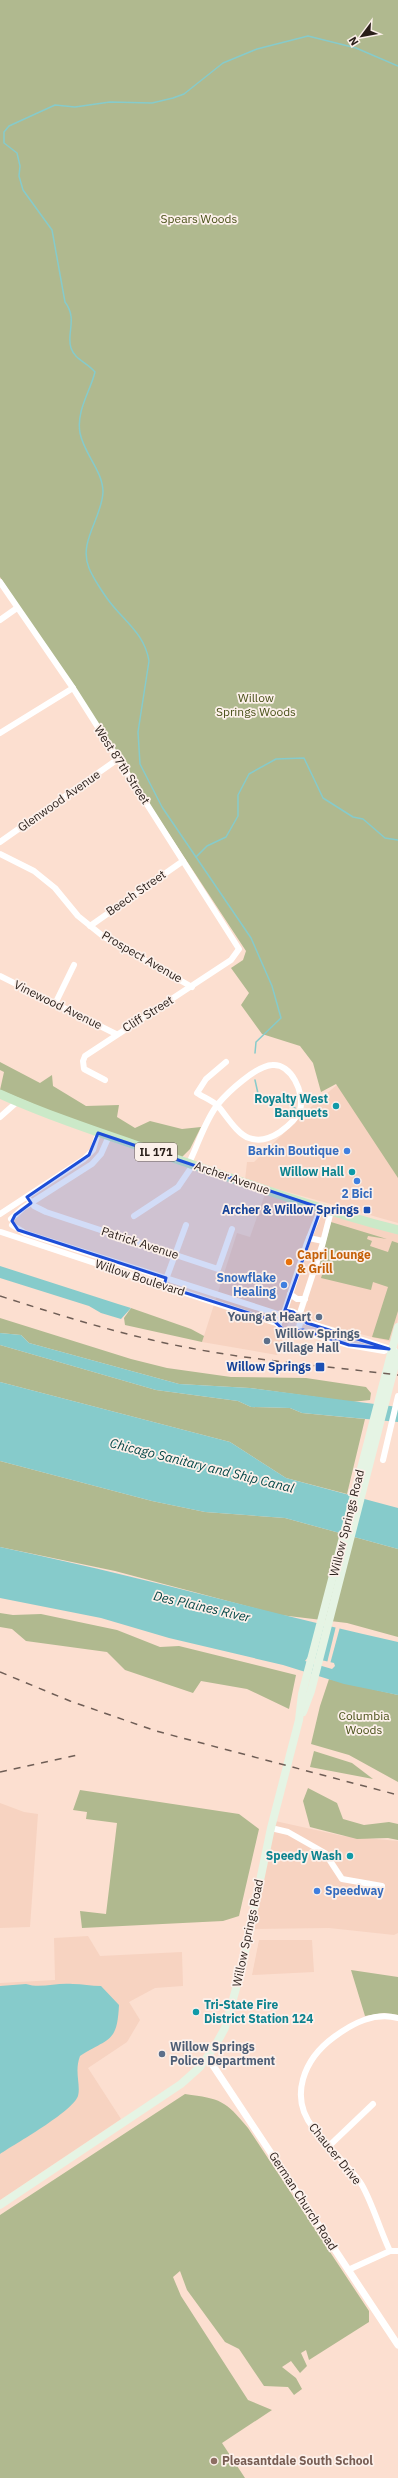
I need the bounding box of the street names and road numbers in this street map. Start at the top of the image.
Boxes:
street label: West 87th Street [91,722,154,807]
street label: Glenwood Avenue [15,766,103,835]
street label: Beech Street [103,866,169,919]
street label: Prospect Avenue [99,927,186,986]
street label: Vinewood Avenue [12,977,105,1033]
street label: Cliff Street [119,992,176,1035]
road number: IL 171 [135,1143,177,1161]
street label: Archer Avenue [192,1158,272,1198]
street label: Patrick Avenue [100,1223,181,1262]
street label: Willow Boulevard [93,1256,187,1299]
street label: Willow Springs Road [326,1468,367,1578]
street label: Willow Springs Road [229,1878,266,1988]
street label: Chaucer Drive [306,2120,365,2188]
street label: German Church Road [266,2149,341,2253]

